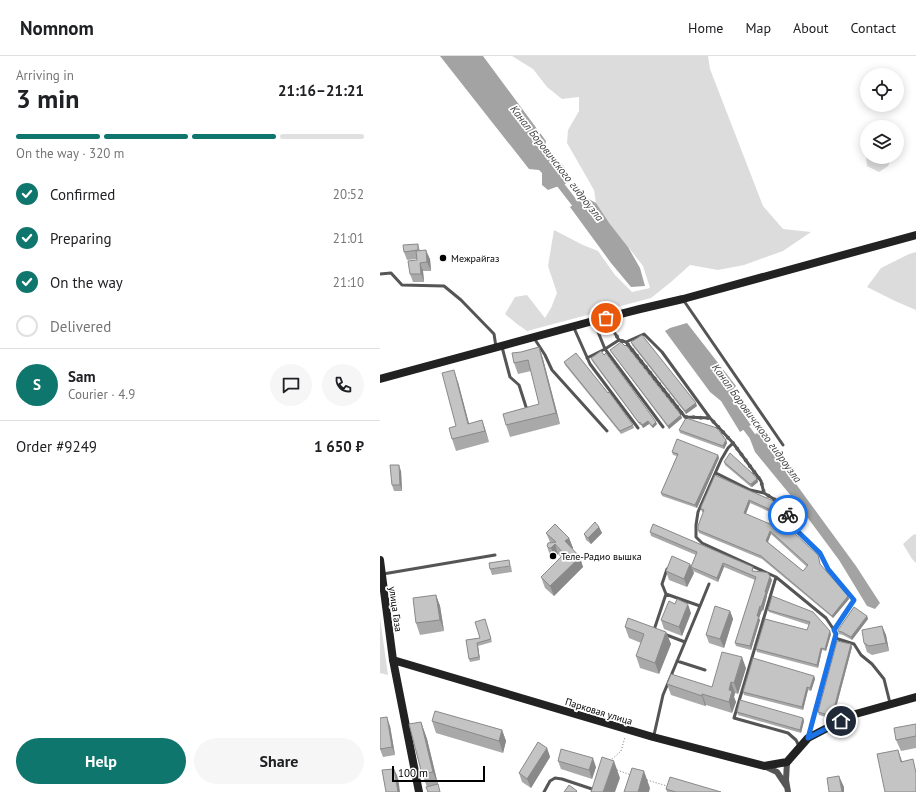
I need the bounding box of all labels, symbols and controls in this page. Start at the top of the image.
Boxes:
text: Nomnom [20,16,94,40]
text: Home [688,19,723,37]
text: Map [745,19,771,37]
text: About [793,19,829,37]
text: Contact [851,19,896,37]
text: Arriving in [16,67,74,84]
map controls [860,68,904,164]
button: locate [860,68,904,112]
text: 21:16–21:21 [278,81,364,100]
text: 3 min [16,82,79,115]
water label: Канал Боровичского гидроузла [507,102,607,224]
button: layers [860,120,904,164]
text: On the way · 320 m [16,145,124,162]
icon: check [16,183,38,205]
text: Confirmed [50,185,115,204]
text: 20:52 [333,186,364,203]
icon: check [16,227,38,249]
text: Preparing [50,229,112,248]
text: 21:01 [333,230,364,247]
place label: Межрайгаз [451,252,499,265]
marker: Межрайгаз [438,253,448,263]
icon: check [16,271,38,293]
text: On the way [50,273,123,292]
text: 21:10 [333,274,364,291]
pin [589,301,623,335]
icon: bag [595,307,617,329]
text: Delivered [50,317,111,336]
water label: Канал Боровичского гидроузла [709,361,805,486]
button: chat [270,364,312,406]
button: phone [322,364,364,406]
text: Sam [68,367,95,386]
text: S [33,375,41,394]
text: Courier · 4.9 [68,386,135,403]
text: Order #9249 [16,437,97,456]
text: 1 650 ₽ [314,437,364,456]
courier [768,495,808,535]
icon: bike [777,504,799,526]
place label: Теле-Радио вышка [561,550,642,563]
marker: Теле-Радио вышка [548,551,558,561]
street label: улица Газа [386,585,405,633]
street label: Парковая улица [564,695,634,728]
pin [824,704,858,738]
icon: home [830,710,852,732]
button: Help [16,738,186,784]
button: Share [194,738,364,784]
scale bar [392,764,485,783]
text: 100 m [398,766,428,780]

